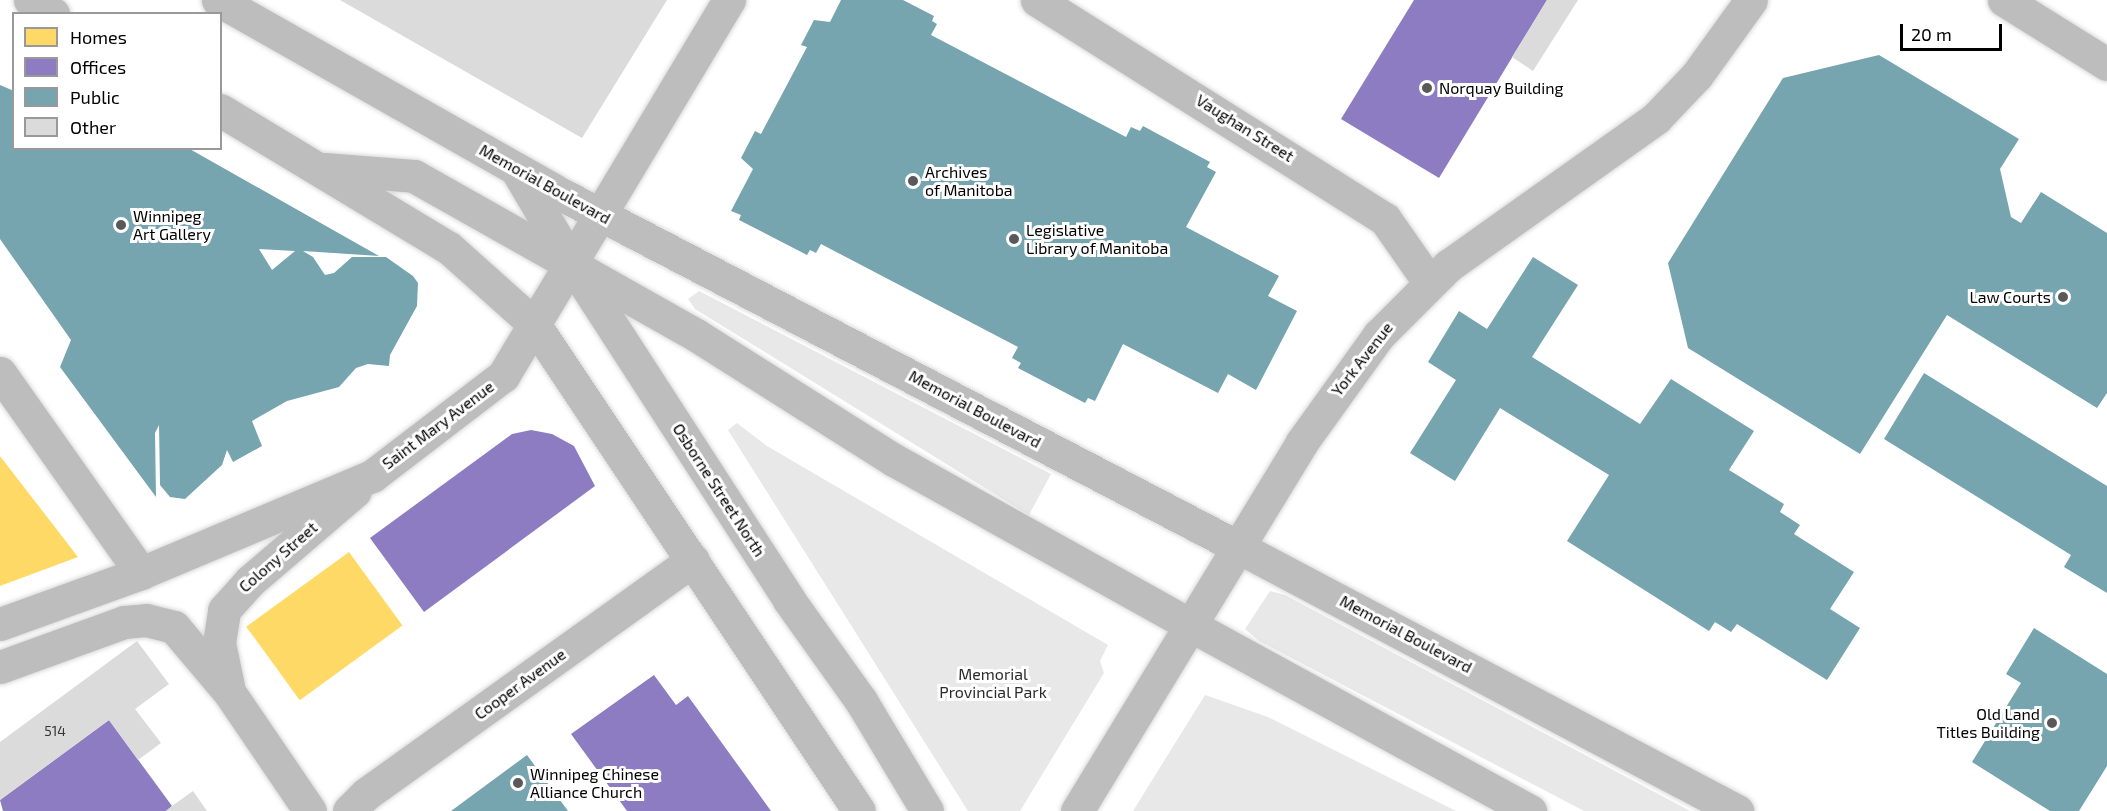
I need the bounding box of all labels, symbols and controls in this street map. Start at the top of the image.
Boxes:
legend [12,12,222,150]
scale bar [1903,12,2005,50]
text: 20 m [1911,23,1952,45]
text: Homes [70,26,127,48]
text: Offices [70,56,126,78]
place label: Norquay Building [1439,78,1564,98]
marker: Norquay Building [1420,81,1434,95]
text: Public [70,86,120,108]
street label: Vaughan Street [1193,90,1297,166]
text: Other [70,116,116,138]
street label: Memorial Boulevard [476,140,614,228]
place label: Archives of Manitoba [925,162,1013,200]
marker: Archives of Manitoba [906,174,920,188]
place label: Winnipeg Art Gallery [133,206,211,244]
marker: Winnipeg Art Gallery [114,218,128,232]
place label: Legislative Library of Manitoba [1026,220,1169,258]
marker: Legislative Library of Manitoba [1007,232,1021,246]
place label: Law Courts [1969,287,2051,307]
marker: Law Courts [2056,290,2070,304]
street label: York Avenue [1327,318,1397,400]
street label: Memorial Boulevard [905,366,1045,452]
street label: Saint Mary Avenue [378,377,498,473]
street label: Osborne Street North [669,420,769,560]
street label: Colony Street [235,518,321,596]
street label: Memorial Boulevard [1336,591,1476,677]
street label: Cooper Avenue [470,644,570,724]
park label: Memorial Provincial Park [939,664,1047,702]
place label: Old Land Titles Building [1936,704,2040,742]
marker: Old Land Titles Building [2045,716,2059,730]
house number: 514 [44,723,66,739]
place label: Winnipeg Chinese Alliance Church [530,764,659,802]
marker: Winnipeg Chinese Alliance Church [511,776,525,790]

